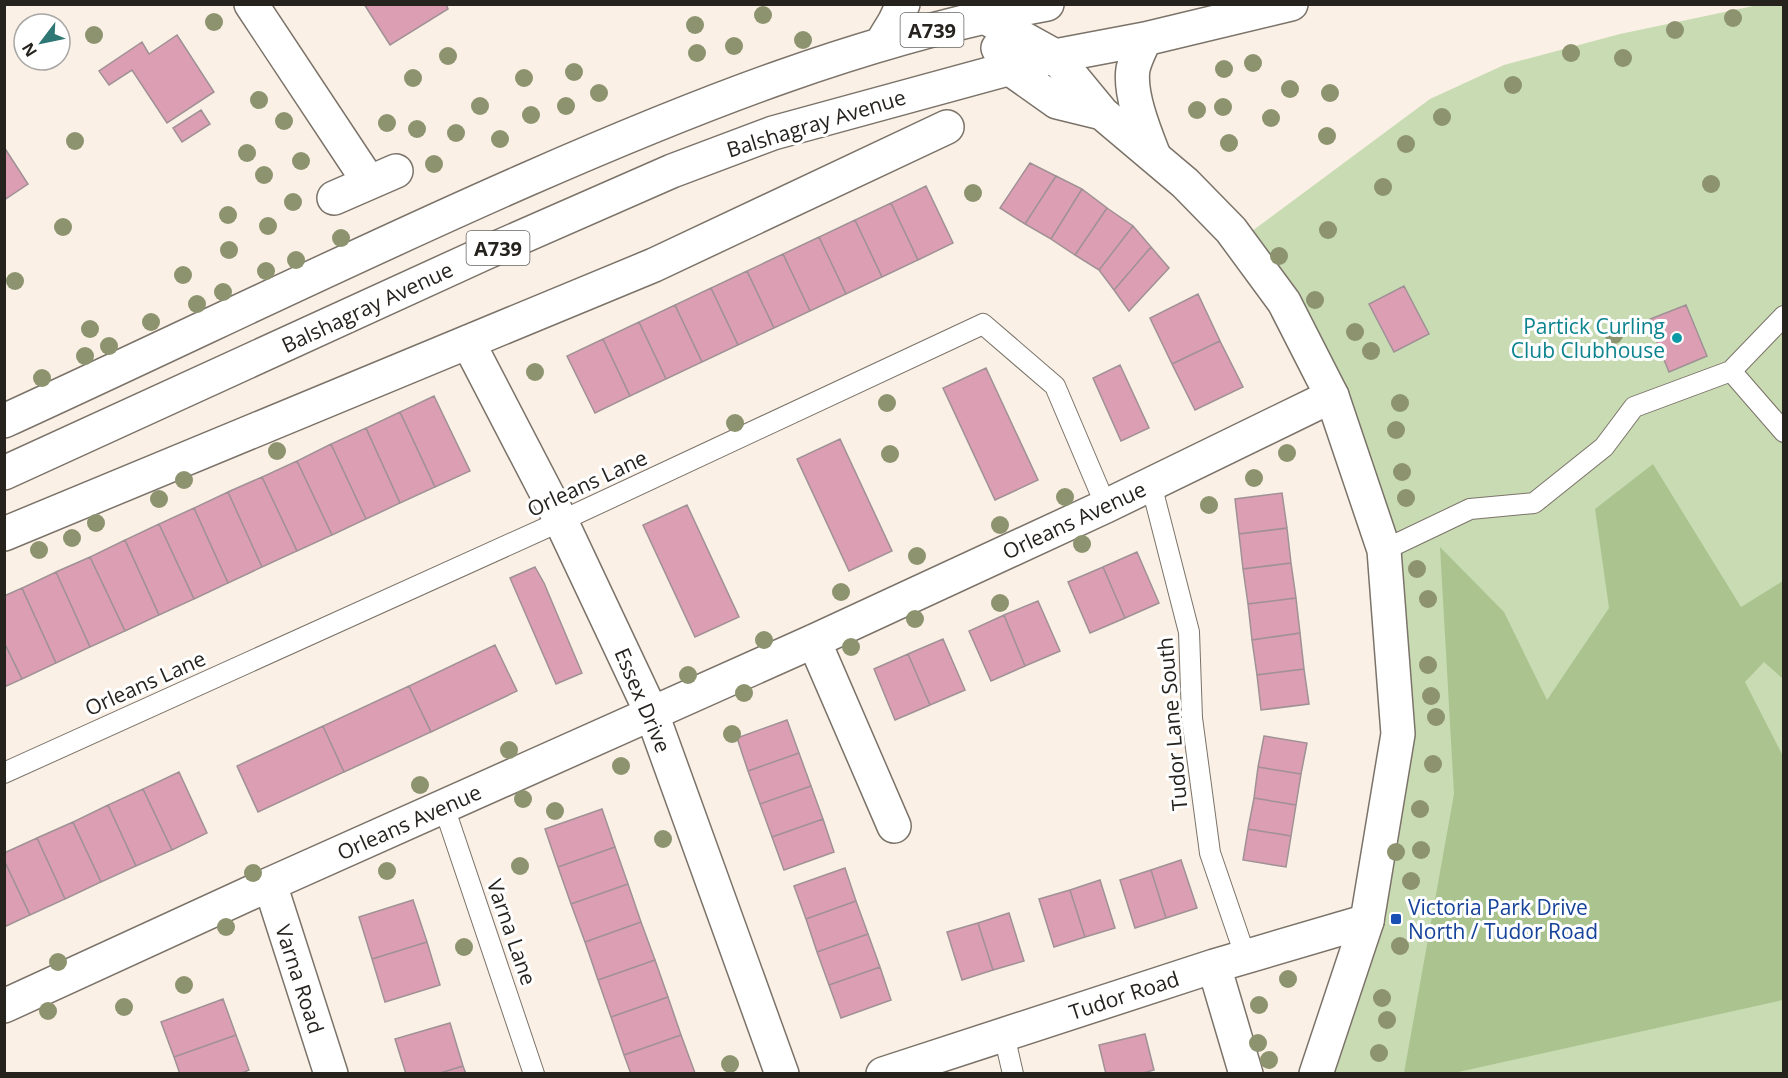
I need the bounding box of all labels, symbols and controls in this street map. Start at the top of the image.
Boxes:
north arrow [12,12,72,72]
road number: A739 [900,13,964,47]
text: N [17,39,42,61]
street label: Balshagray Avenue [723,82,909,164]
road number: A739 [466,231,530,265]
street label: Balshagray Avenue [277,255,457,359]
place label: Partick Curling Club Clubhouse [1511,312,1665,364]
marker: Partick Curling Club Clubhouse [1670,331,1684,345]
street label: Orleans Lane [522,443,652,523]
street label: Orleans Avenue [998,475,1150,565]
street label: Tudor Lane South [1150,636,1194,812]
street label: Essex Drive [608,643,678,757]
street label: Orleans Lane [80,644,210,722]
street label: Orleans Avenue [332,778,486,866]
street label: Varna Lane [481,875,543,989]
place label: Victoria Park Drive North / Tudor Road [1408,893,1598,945]
marker: Victoria Park Drive North / Tudor Road [1389,912,1403,926]
street label: Varna Road [269,921,331,1037]
street label: Tudor Road [1065,964,1183,1026]

